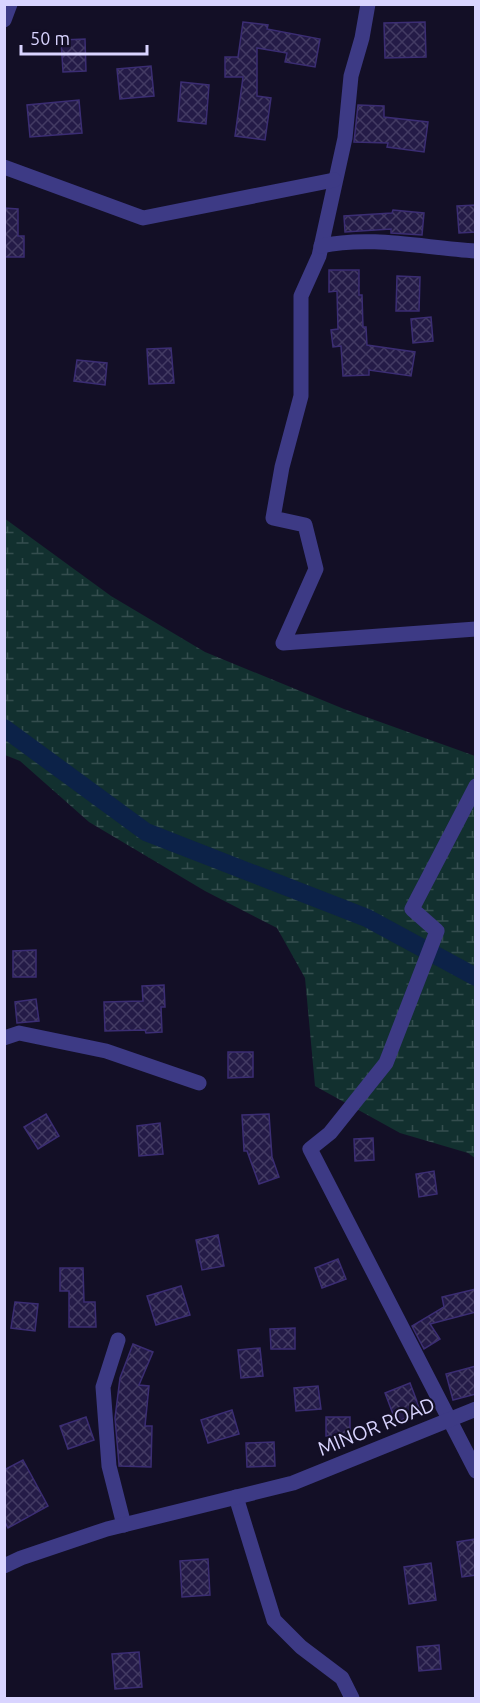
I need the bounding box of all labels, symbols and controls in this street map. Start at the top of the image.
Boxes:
scale bar [21,18,147,56]
text: 50 m [30,28,70,48]
street label: MINOR ROAD [314,1392,438,1460]

